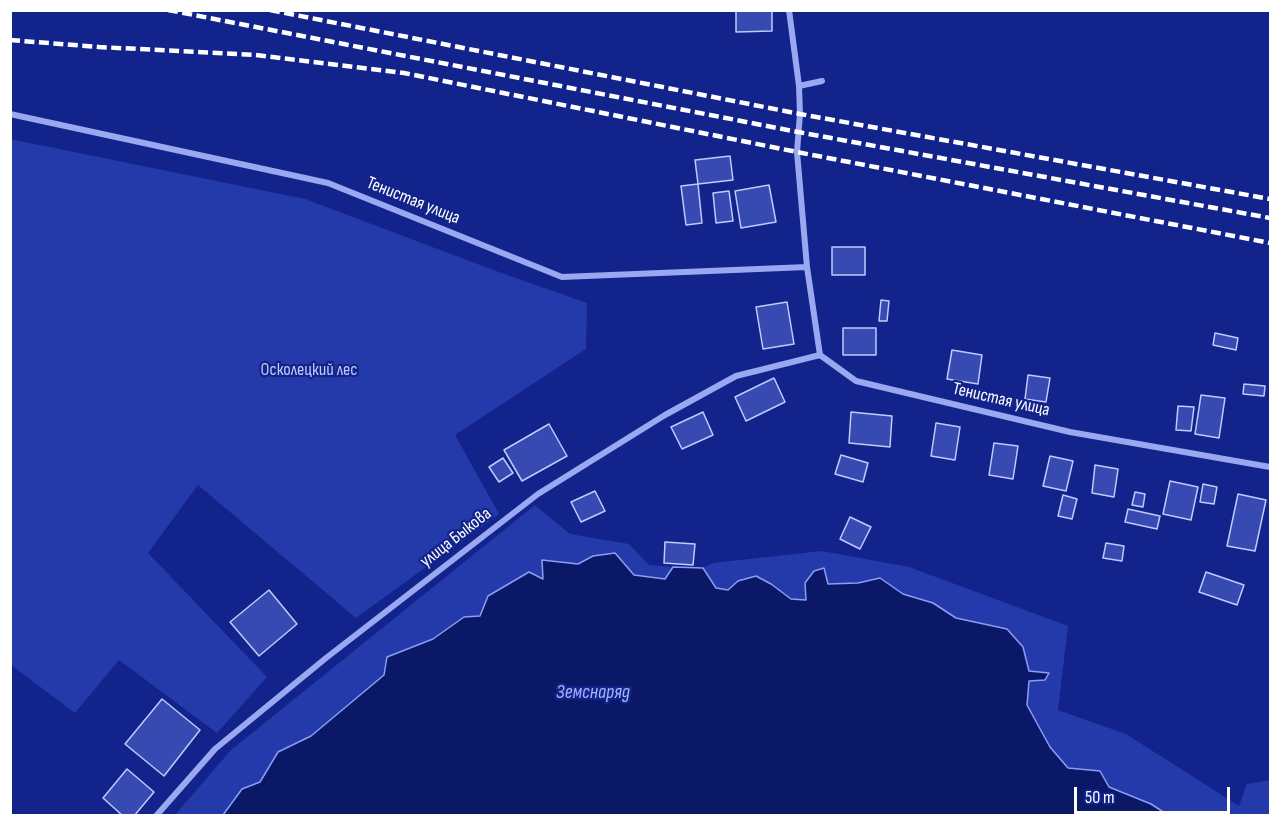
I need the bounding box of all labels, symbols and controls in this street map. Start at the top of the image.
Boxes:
street label: Тенистая улица [363,172,463,230]
park label: Осколецкий лес [261,359,357,381]
street label: Тенистая улица [950,378,1052,422]
street label: улица Быкова [416,503,496,573]
water label: Земснаряд [556,681,630,705]
scale bar [1077,775,1233,813]
text: 50 m [1085,787,1115,808]

